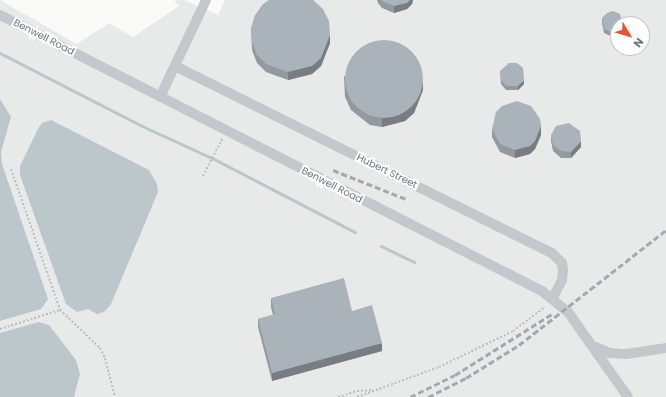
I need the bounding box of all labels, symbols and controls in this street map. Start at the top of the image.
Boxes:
north arrow [610,16,650,56]
street label: Benwell Road [12,17,76,57]
text: N [630,35,648,51]
street label: Hubert Street [355,151,419,191]
street label: Benwell Road [300,165,364,205]

